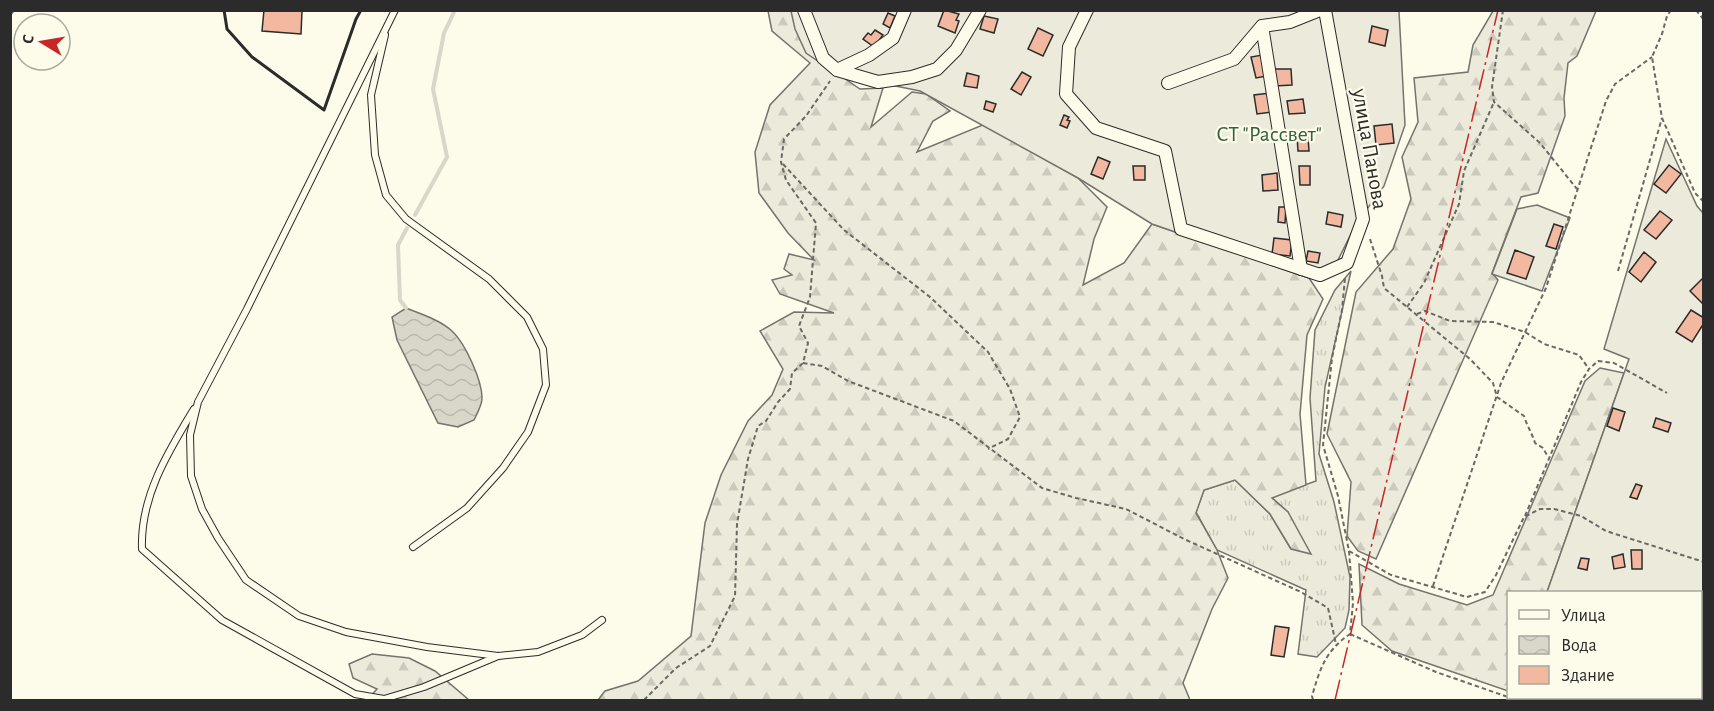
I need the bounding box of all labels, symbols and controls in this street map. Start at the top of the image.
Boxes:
north arrow [12,12,72,72]
text: С [20,33,37,45]
street label: улица Панова [1348,86,1391,211]
park label: СТ "Рассвет" [1216,123,1322,145]
legend [1507,591,1702,699]
text: Улица [1561,607,1606,625]
text: Вода [1561,637,1597,655]
text: Здание [1561,667,1615,685]

